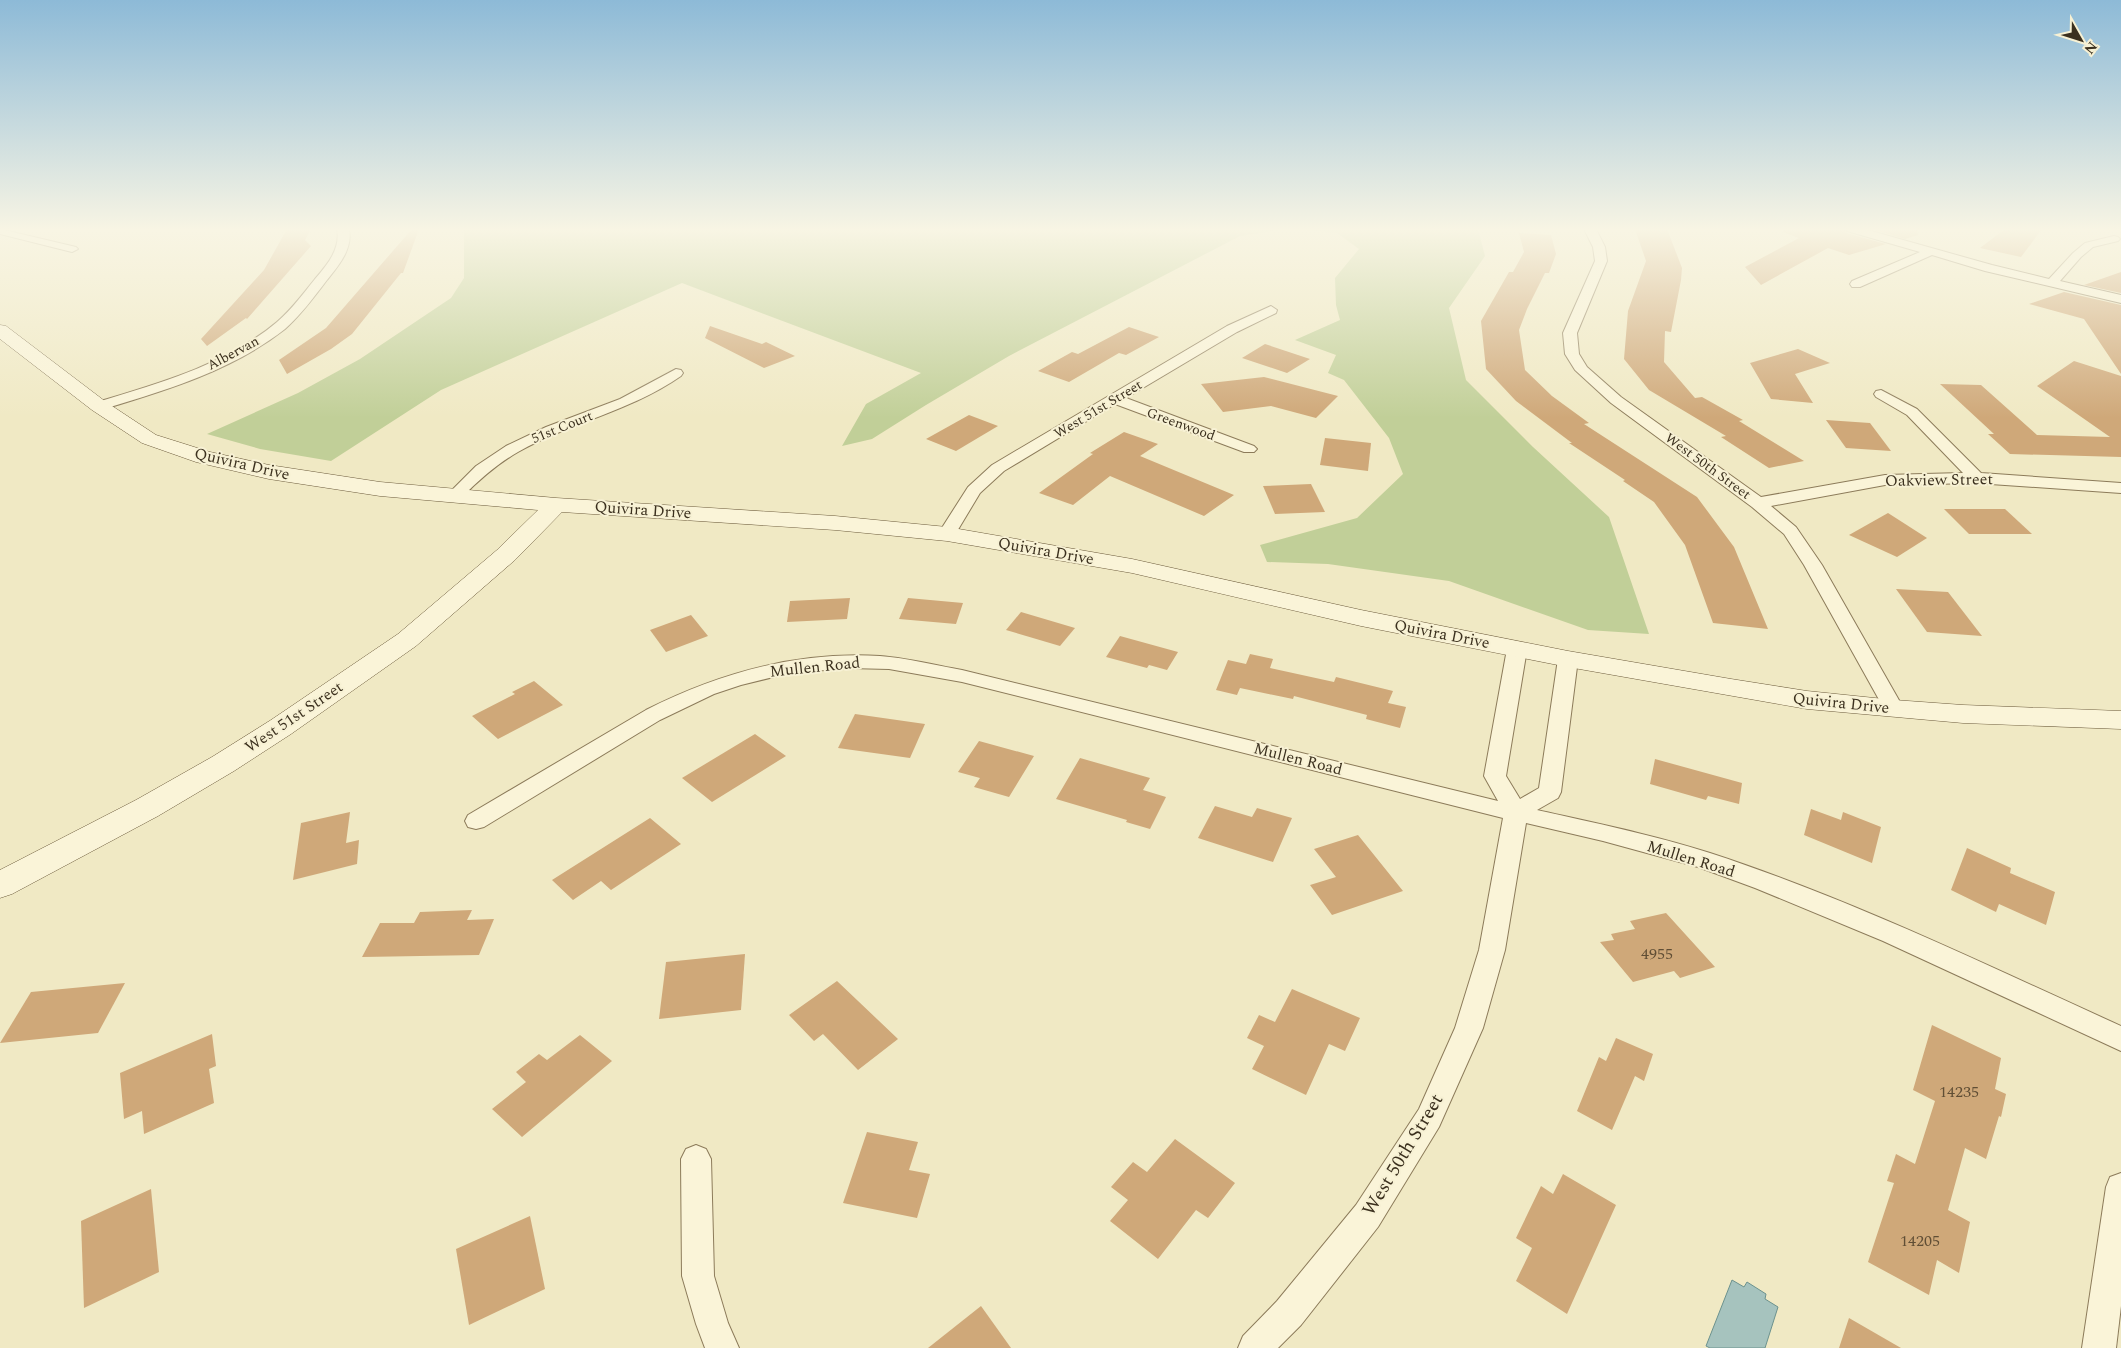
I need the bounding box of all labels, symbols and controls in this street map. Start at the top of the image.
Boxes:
north arrow [2056,15,2106,65]
text: N [2079,37,2102,59]
street label: Albervan [203,330,263,376]
street label: West 51st Street [1050,374,1146,444]
street label: Greenwood [1144,402,1218,446]
street label: 51st Court [528,405,596,449]
street label: West 50th Street [1661,428,1755,504]
street label: Quivira Drive [192,441,292,487]
street label: Oakview Street [1885,467,1994,493]
street label: Quivira Drive [594,495,692,525]
street label: Quivira Drive [996,531,1096,571]
street label: Quivira Drive [1392,613,1492,655]
street label: Mullen Road [769,650,861,684]
street label: West 51st Street [240,675,348,759]
street label: Quivira Drive [1791,686,1891,720]
street label: Mullen Road [1251,736,1345,782]
street label: Mullen Road [1644,834,1738,884]
house number: 4955 [1641,942,1673,966]
house number: 14235 [1939,1080,1979,1104]
street label: West 50th Street [1355,1088,1451,1222]
house number: 14205 [1900,1229,1940,1253]

